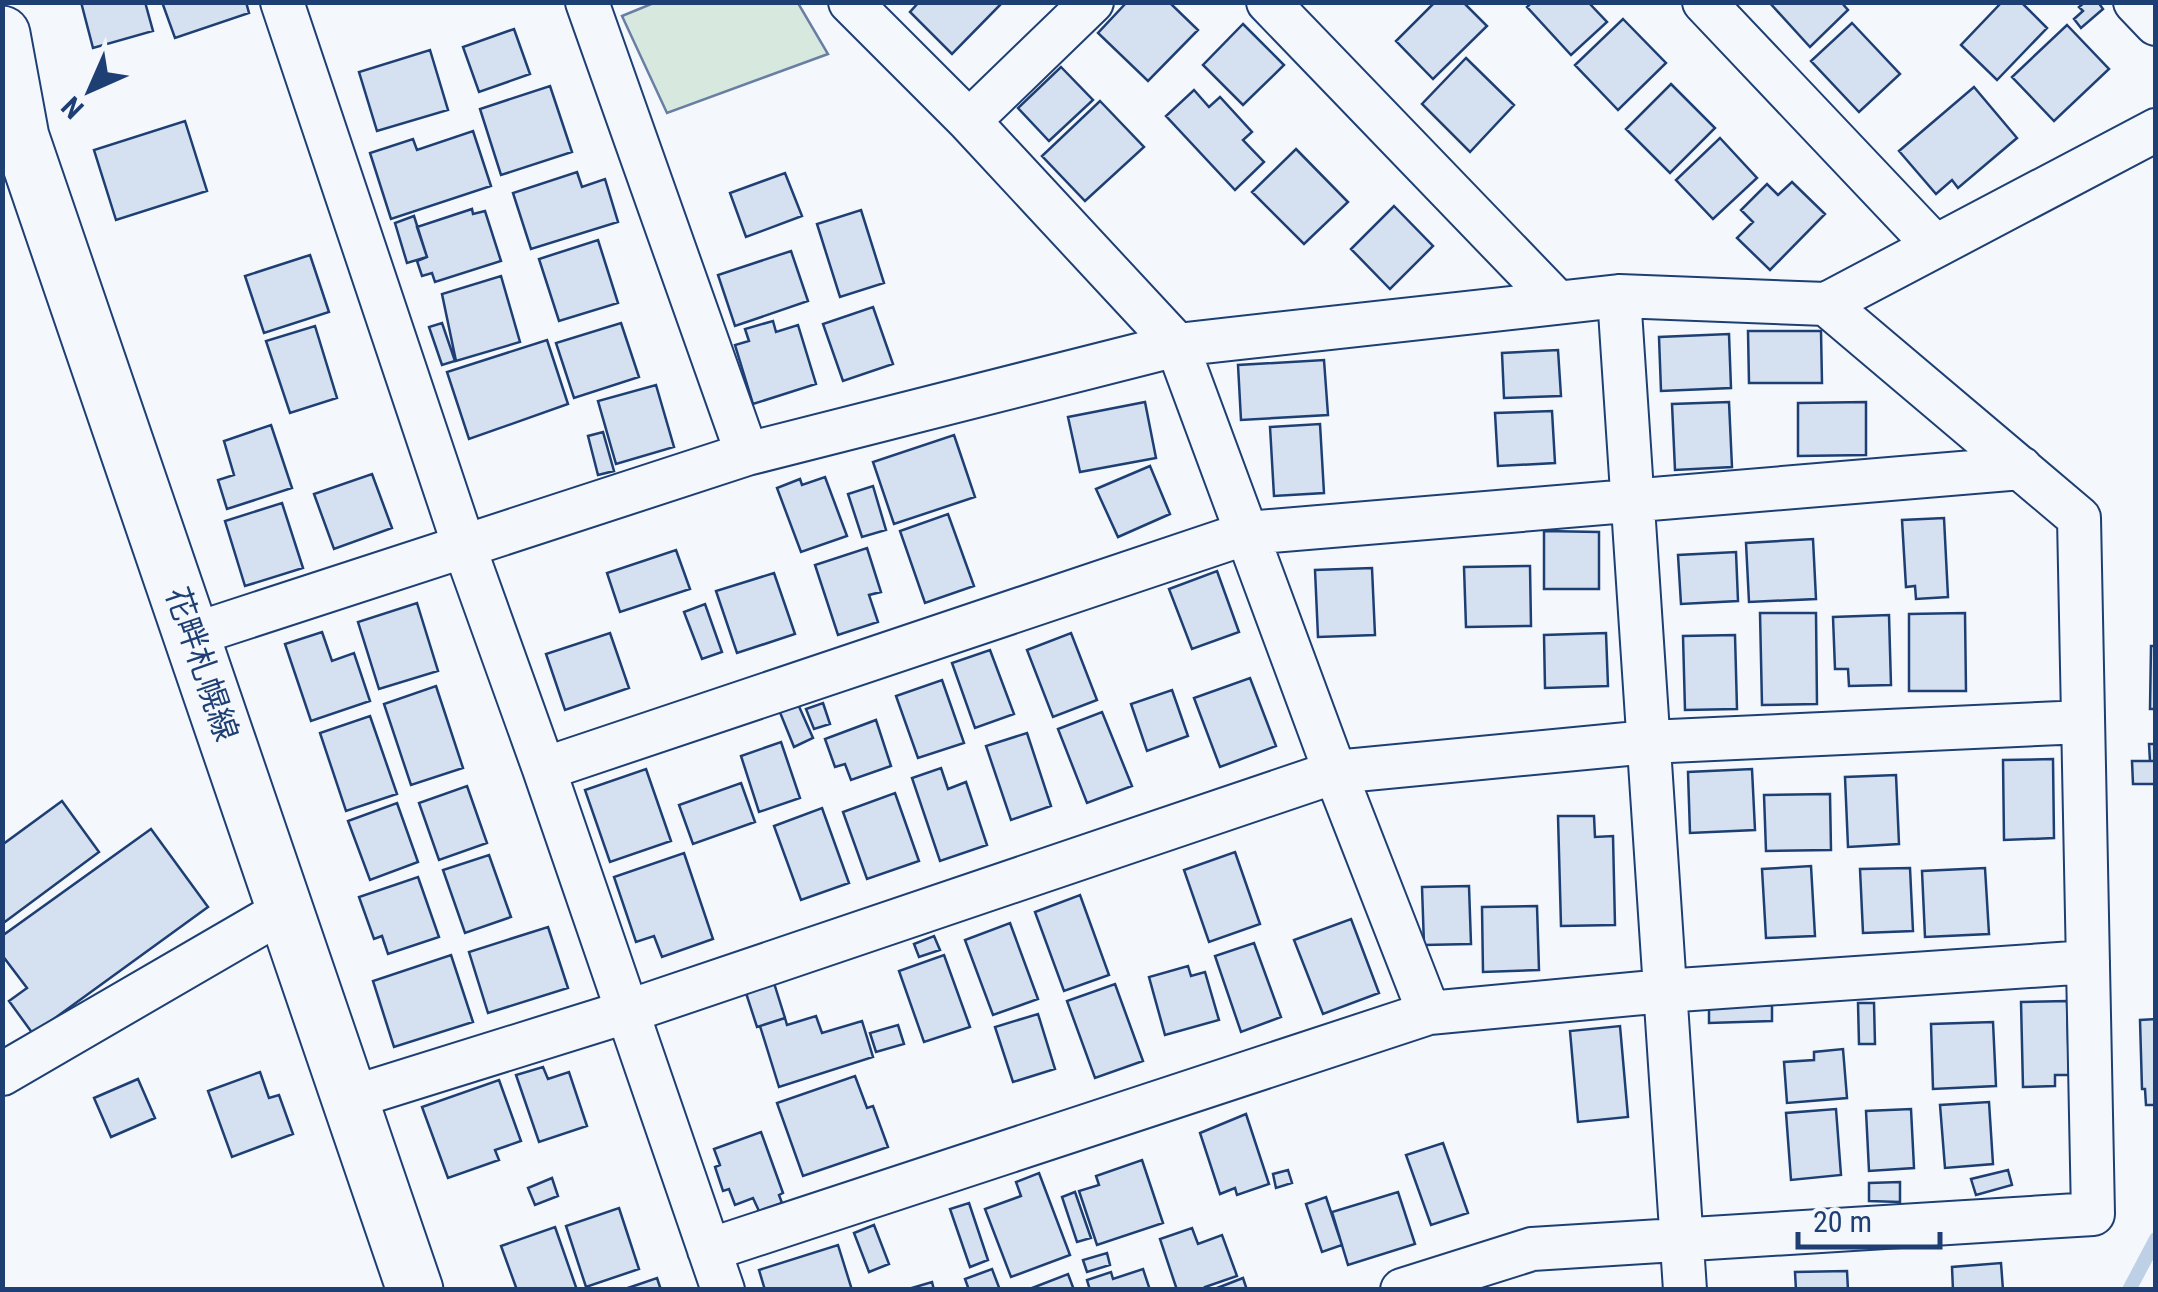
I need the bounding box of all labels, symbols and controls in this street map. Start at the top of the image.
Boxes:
north arrow [40,40,140,140]
text: N [55,90,90,125]
street label: 花畔札幌線 [158,582,246,746]
scale bar [1798,1187,1940,1249]
text: 20 m [1813,1204,1872,1239]

